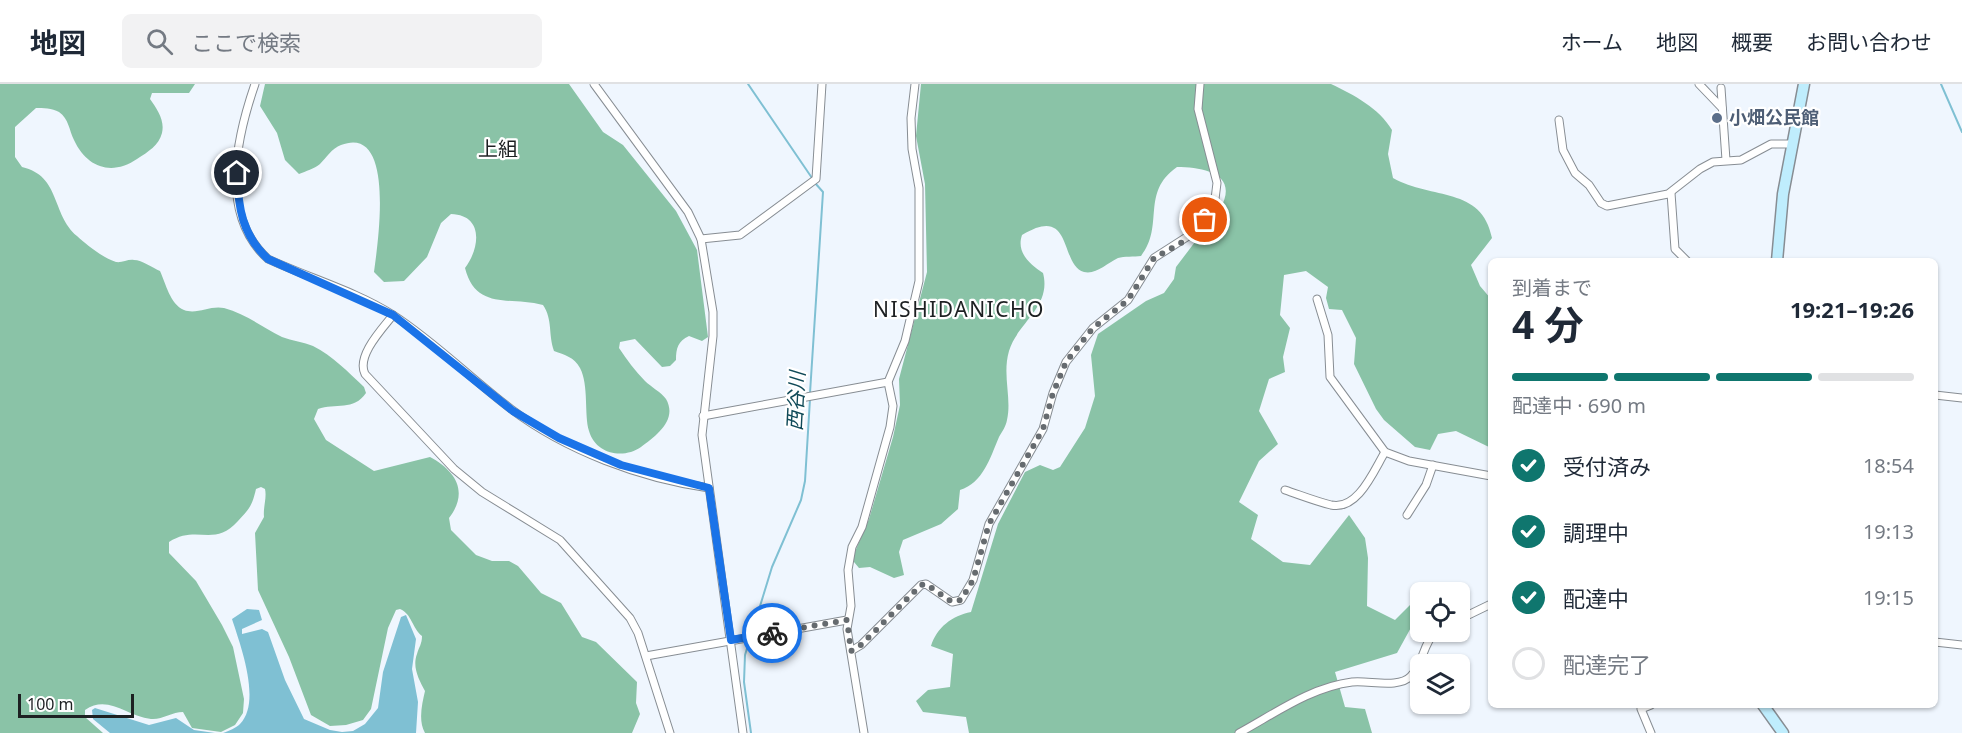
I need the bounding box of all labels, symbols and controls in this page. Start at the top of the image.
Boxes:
search box [122,14,542,68]
text: 地図 [30,23,86,61]
icon: search [143,25,176,58]
text: ここで検索 [191,27,301,57]
text: ホーム [1561,28,1623,56]
text: 地図 [1656,28,1698,56]
text: 概要 [1731,28,1773,56]
text: お問い合わせ [1806,28,1932,56]
place label: 小畑公民館 [1729,105,1819,129]
marker: 小畑公民館 [1710,111,1724,125]
district label: 上組 [478,135,518,162]
pin [211,147,262,198]
icon: home [220,156,253,189]
pin [1179,194,1230,245]
icon: bag [1188,203,1221,236]
text: 到着まで [1512,274,1592,301]
text: 19:21–19:26 [1790,294,1914,324]
district label: NISHIDANICHO [873,295,1045,323]
text: 4 分 [1512,297,1583,350]
water label: 西谷川 [780,368,811,432]
text: 配達中 · 690 m [1512,392,1646,419]
icon: check [1512,449,1545,482]
text: 受付済み [1563,451,1651,481]
text: 18:54 [1863,452,1914,479]
icon: check [1512,515,1545,548]
text: 調理中 [1563,517,1629,547]
text: 19:13 [1863,518,1914,545]
icon: check [1512,581,1545,614]
map controls [1410,582,1470,714]
button: locate [1410,582,1470,642]
text: 配達中 [1563,583,1629,613]
text: 19:15 [1863,584,1914,611]
courier [742,603,802,663]
icon: bike [756,617,789,650]
text: 配達完了 [1563,649,1651,679]
button: layers [1410,654,1470,714]
scale bar [18,691,134,718]
text: 100 m [27,693,74,715]

